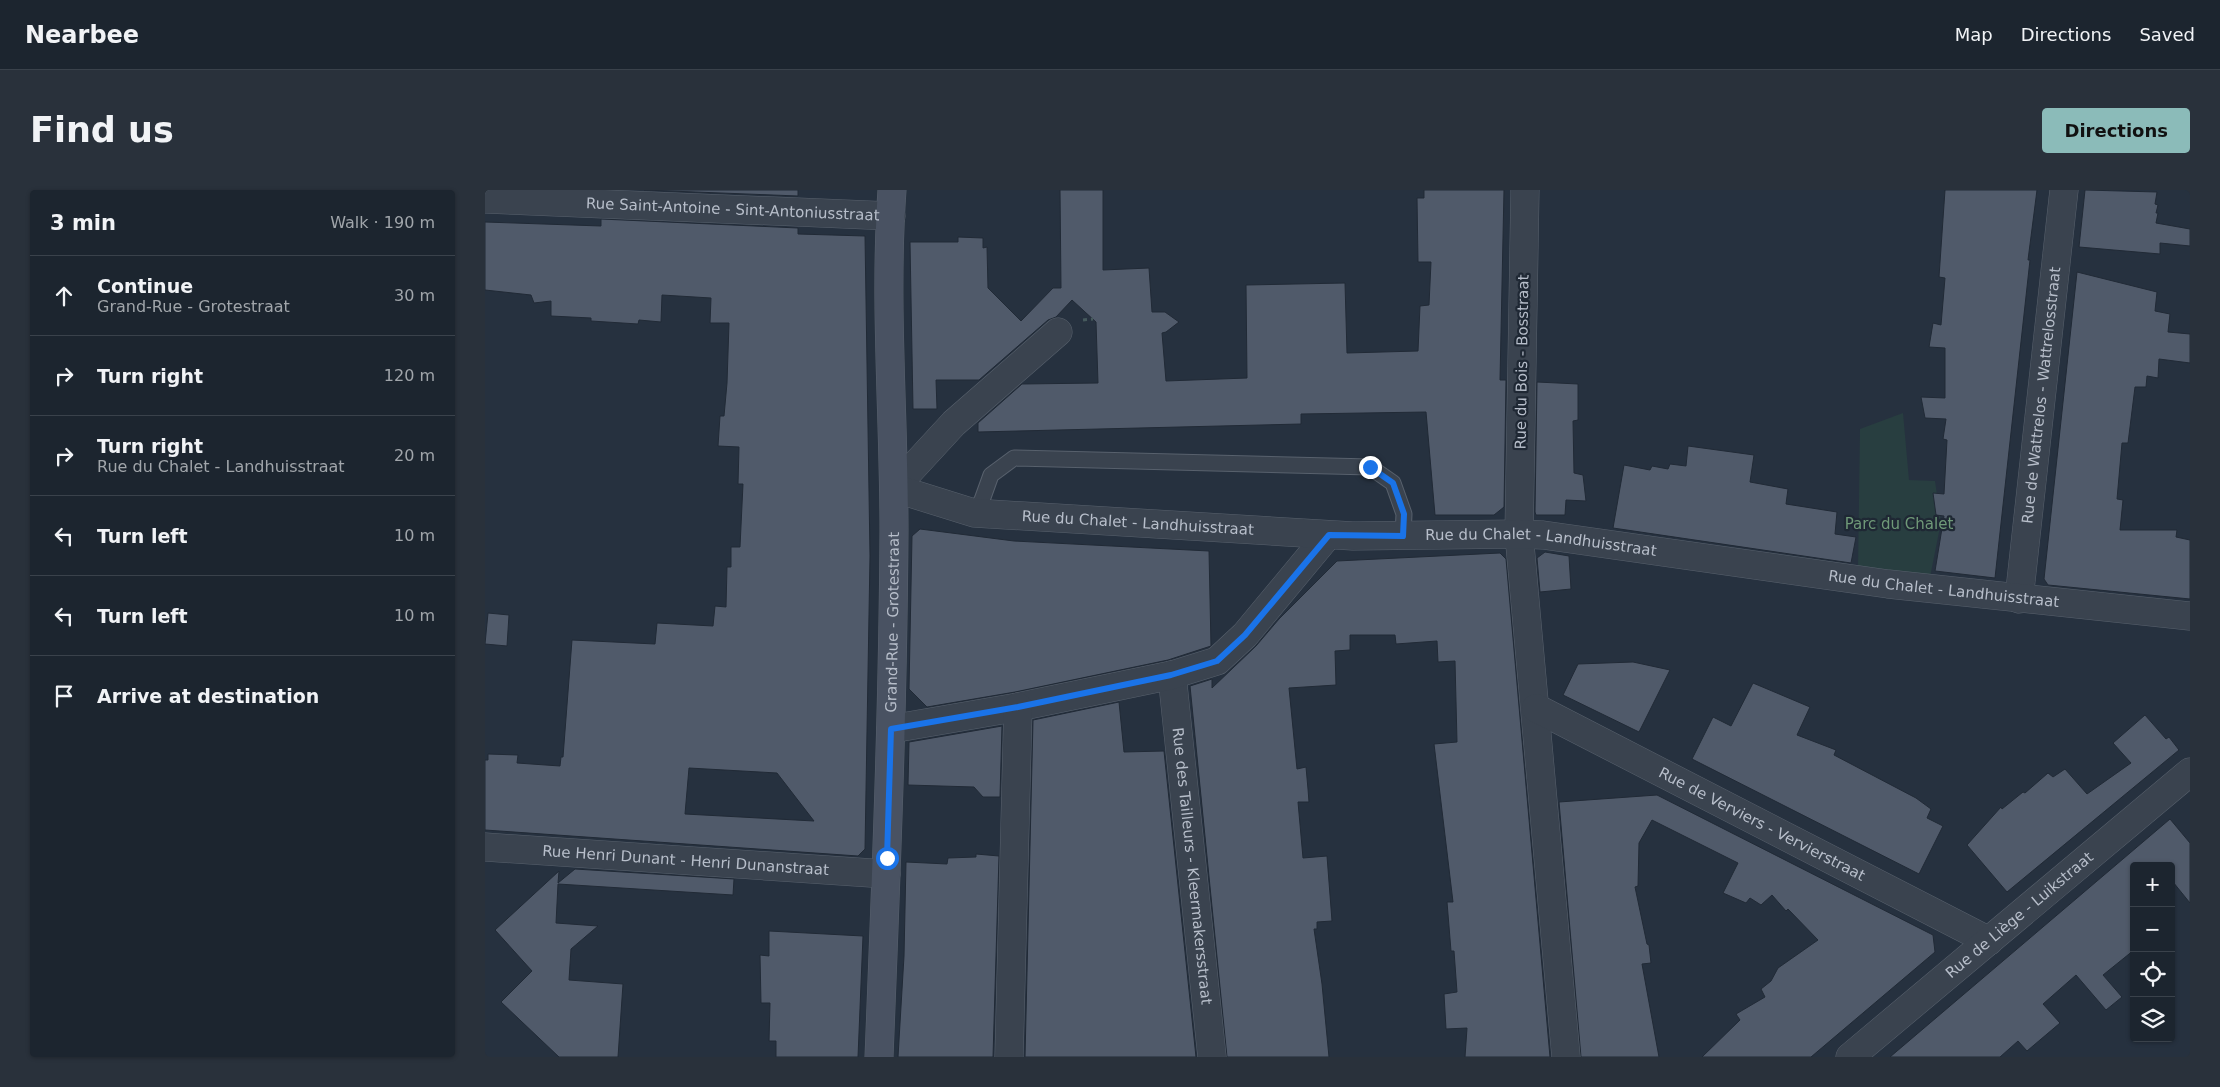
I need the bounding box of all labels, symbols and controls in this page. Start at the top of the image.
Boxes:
text: Nearbee [25,21,139,49]
text: Map [1955,24,1993,45]
text: Directions [2021,24,2111,45]
text: Saved [2139,24,2195,45]
button: Directions [2042,108,2190,153]
text: Find us [30,110,174,150]
street label: Rue Saint-Antoine - Sint-Antoniusstraat [586,194,880,225]
text: 3 min [50,211,116,235]
text: Walk · 190 m [330,213,435,232]
street label: Rue de Wattrelos - Wattrelosstraat [2018,266,2064,525]
street label: Rue du Bois - Bosstraat [1511,274,1533,450]
text: Continue [97,275,193,297]
icon: ahead [50,282,78,310]
text: 30 m [394,286,435,305]
text: Grand-Rue - Grotestraat [97,297,290,316]
icon: right [50,362,78,390]
text: Turn right [97,365,203,387]
text: 120 m [384,366,435,385]
text: Turn right [97,435,203,457]
icon: right [50,442,78,470]
text: 20 m [394,446,435,465]
route end [1359,456,1382,479]
text: Rue du Chalet - Landhuisstraat [97,457,345,476]
street label: Rue du Chalet - Landhuisstraat [1021,507,1255,539]
park label: Parc du Chalet [1845,515,1953,533]
icon: left [50,522,78,550]
text: Turn left [97,525,188,547]
street label: Rue du Chalet - Landhuisstraat [1425,525,1658,560]
text: 10 m [394,526,435,545]
street label: Grand-Rue - Grotestraat [882,532,903,713]
street label: Rue du Chalet - Landhuisstraat [1827,567,2060,611]
icon: left [50,602,78,630]
text: Turn left [97,605,188,627]
text: 10 m [394,606,435,625]
icon: arrive [50,682,78,710]
text: Arrive at destination [97,685,319,707]
street label: Rue des Tailleurs - Kleermakersstraat [1169,726,1215,1006]
street label: Rue de Verviers - Vervierstraat [1656,764,1868,885]
street label: Rue Henri Dunant - Henri Dunanstraat [542,842,830,879]
route start [876,847,899,870]
street label: Rue de Liège - Luikstraat [1942,848,2097,982]
map controls [2130,862,2175,1042]
button: + [2130,862,2175,907]
button: − [2130,907,2175,952]
button: locate [2130,952,2175,997]
button: layers [2130,997,2175,1042]

